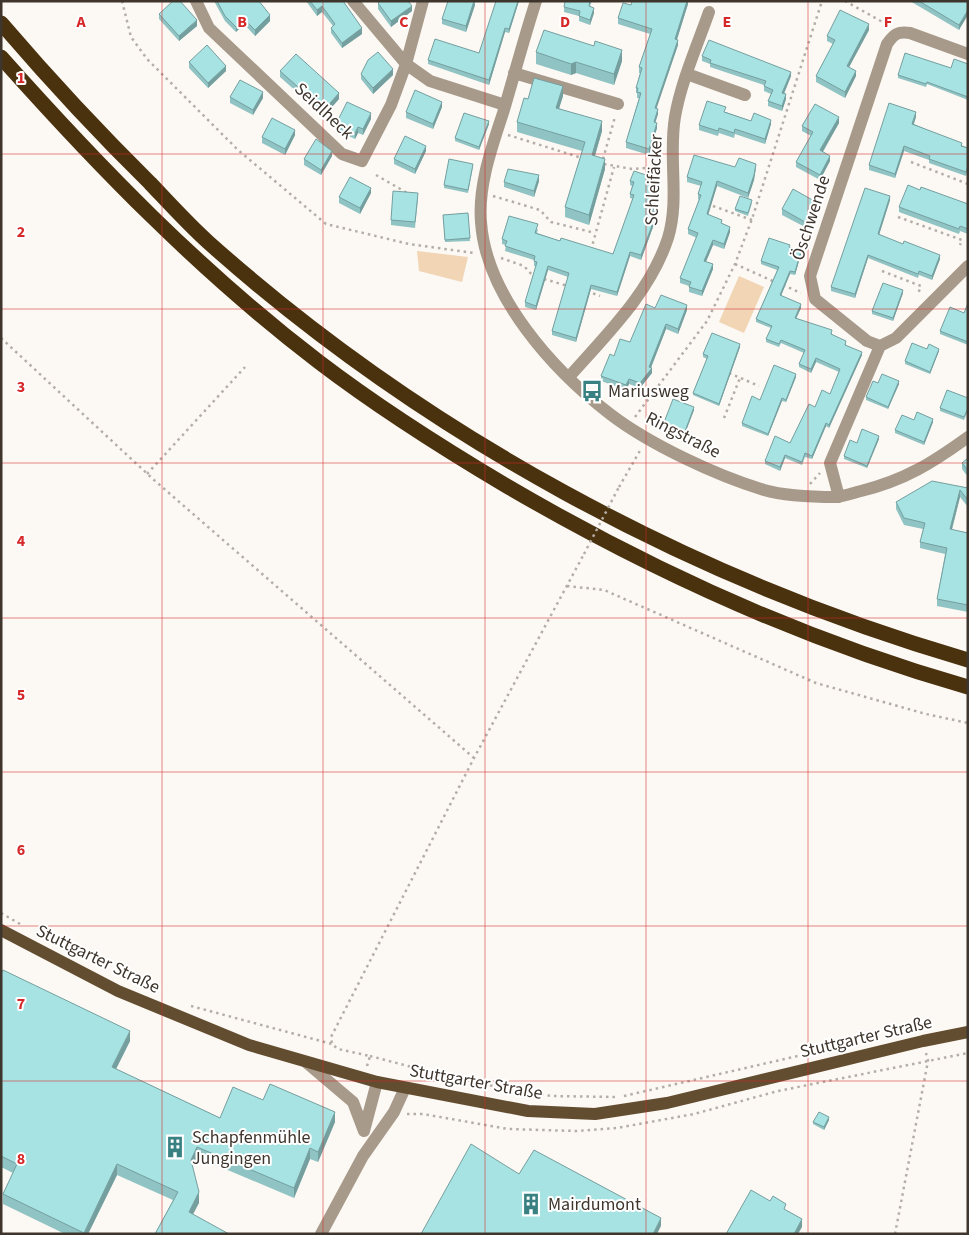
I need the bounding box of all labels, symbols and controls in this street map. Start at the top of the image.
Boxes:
text: A [75,11,86,33]
text: B [237,11,247,33]
text: C [399,11,409,33]
text: D [560,11,570,33]
text: E [723,11,731,33]
text: F [884,11,892,33]
text: 1 [17,67,25,89]
street label: Seidlheck [289,77,359,145]
street label: Schleifäcker [639,133,669,226]
street label: Öschwende [786,172,837,264]
text: 2 [17,221,25,243]
text: 3 [17,376,25,398]
bus stop icon: Mariusweg [579,378,605,404]
place label: Mariusweg [608,379,689,404]
street label: Ringstraße [641,405,725,465]
text: 4 [17,530,26,552]
text: 5 [17,684,25,706]
text: 6 [17,839,25,861]
street label: Stuttgarter Straße [32,918,164,1000]
text: 7 [17,993,25,1015]
street label: Stuttgarter Straße [797,1010,935,1064]
street label: Stuttgarter Straße [407,1058,545,1106]
place label: Schapfenmühle Jungingen [192,1125,311,1171]
building icon: Schapfenmühle Jungingen [162,1134,188,1160]
text: 8 [17,1148,25,1170]
building icon: Mairdumont [518,1191,544,1217]
place label: Mairdumont [548,1192,641,1217]

